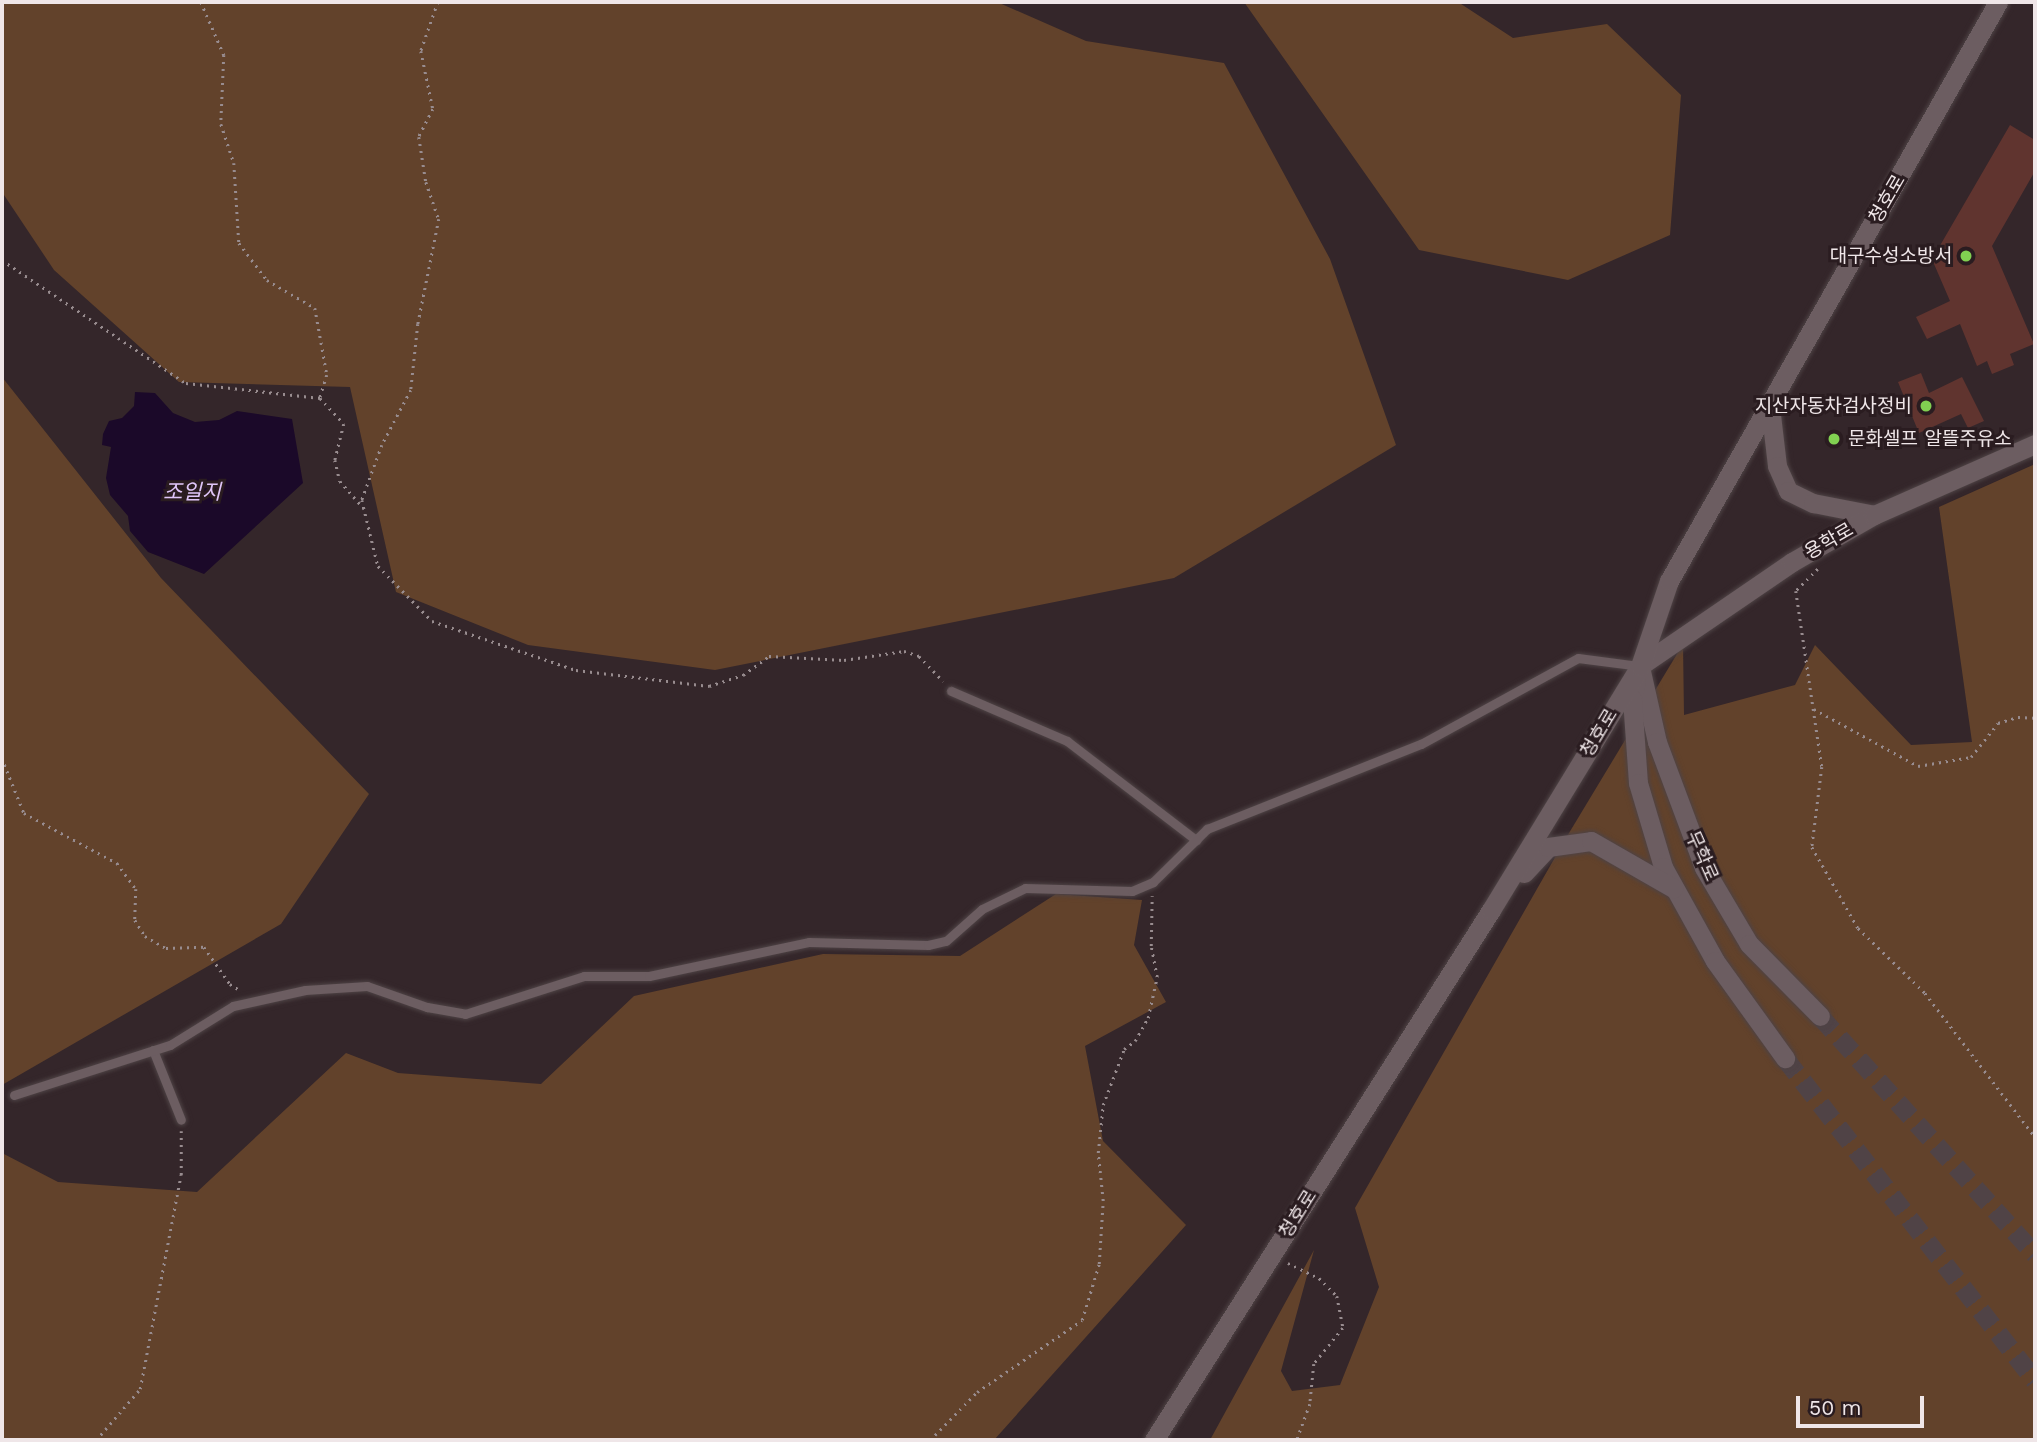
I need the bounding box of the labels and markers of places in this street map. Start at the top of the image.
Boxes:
place label: 대구수성소방서 [1830,245,1952,267]
marker: 대구수성소방서 [1958,248,1974,264]
place label: 지산자동차검사정비 [1755,395,1912,417]
marker: 지산자동차검사정비 [1918,398,1934,414]
place label: 문화셀프 알뜰주유소 [1848,428,2012,450]
marker: 문화셀프 알뜰주유소 [1826,431,1842,447]

